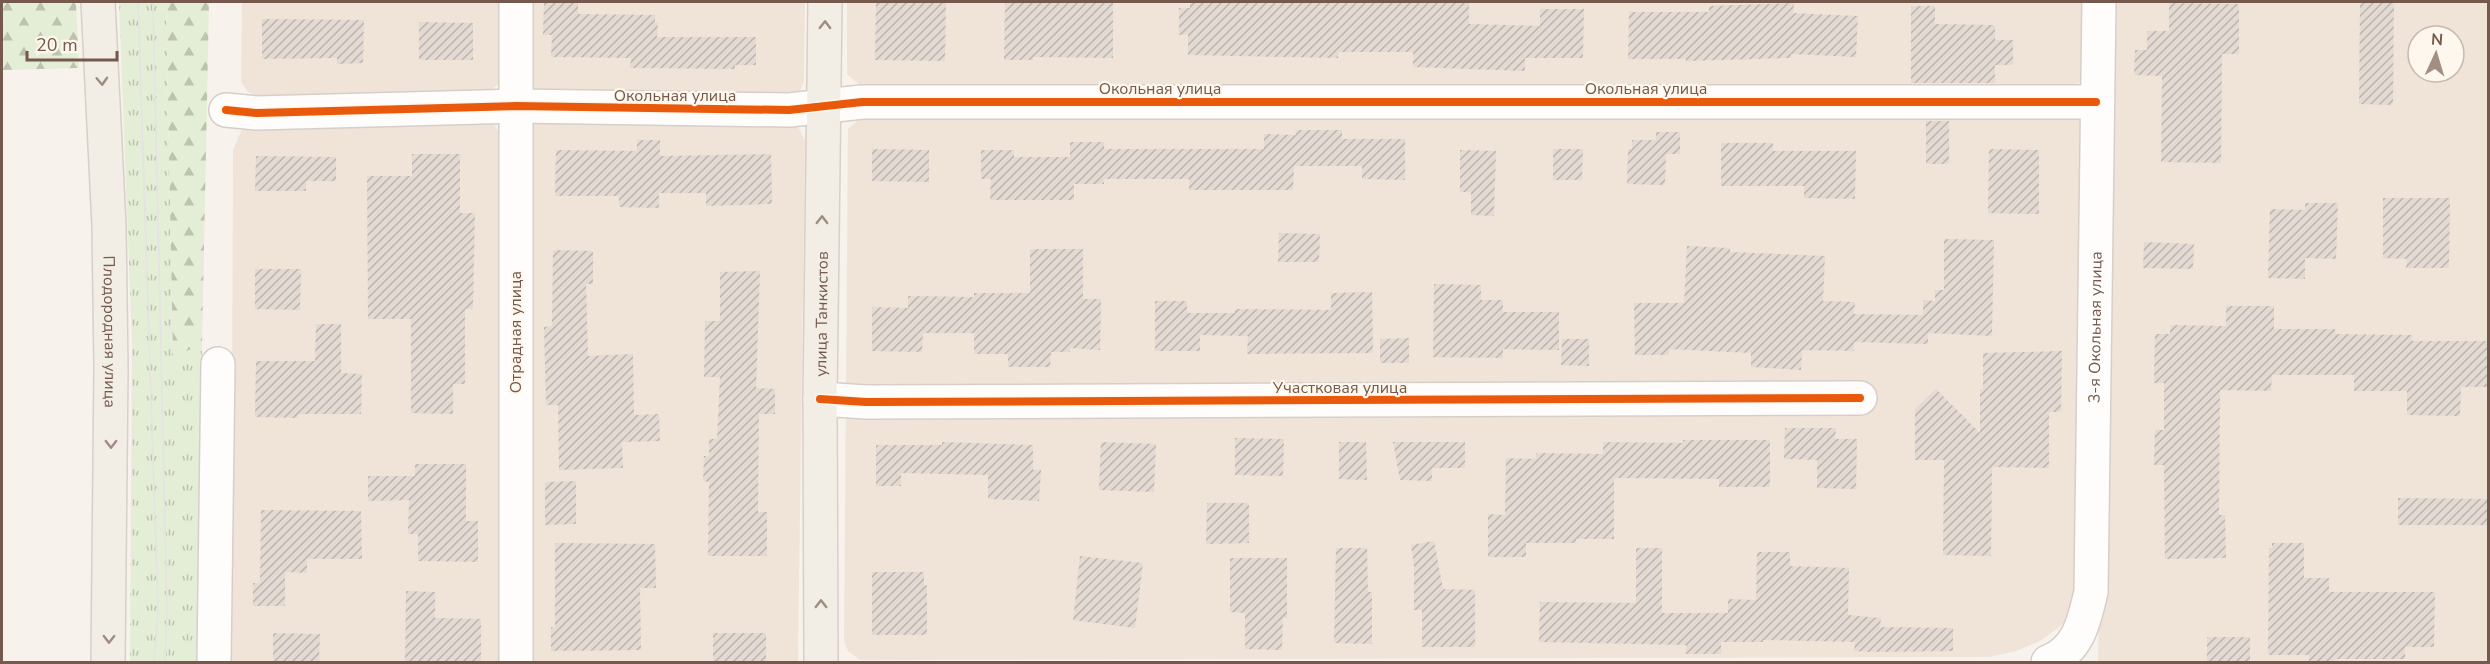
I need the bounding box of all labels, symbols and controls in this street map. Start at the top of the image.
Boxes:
one-way arrow [819,21,831,30]
scale bar [27,24,117,62]
north arrow [2406,24,2466,84]
text: N [2430,29,2444,51]
text: 20 m [36,33,78,57]
one-way arrow [96,76,109,85]
street label: Окольная улица [1099,78,1221,100]
street label: Окольная улица [1585,78,1707,100]
street label: Окольная улица [614,85,736,107]
one-way arrow [816,216,828,225]
street label: улица Танкистов [810,251,834,377]
street label: 3-я Окольная улица [2084,251,2108,403]
street label: Плодородная улица [97,255,121,408]
street label: Отрадная улица [505,271,527,393]
street label: Участковая улица [1272,377,1407,399]
one-way arrow [105,439,117,448]
one-way arrow [815,600,827,609]
one-way arrow [103,634,115,643]

